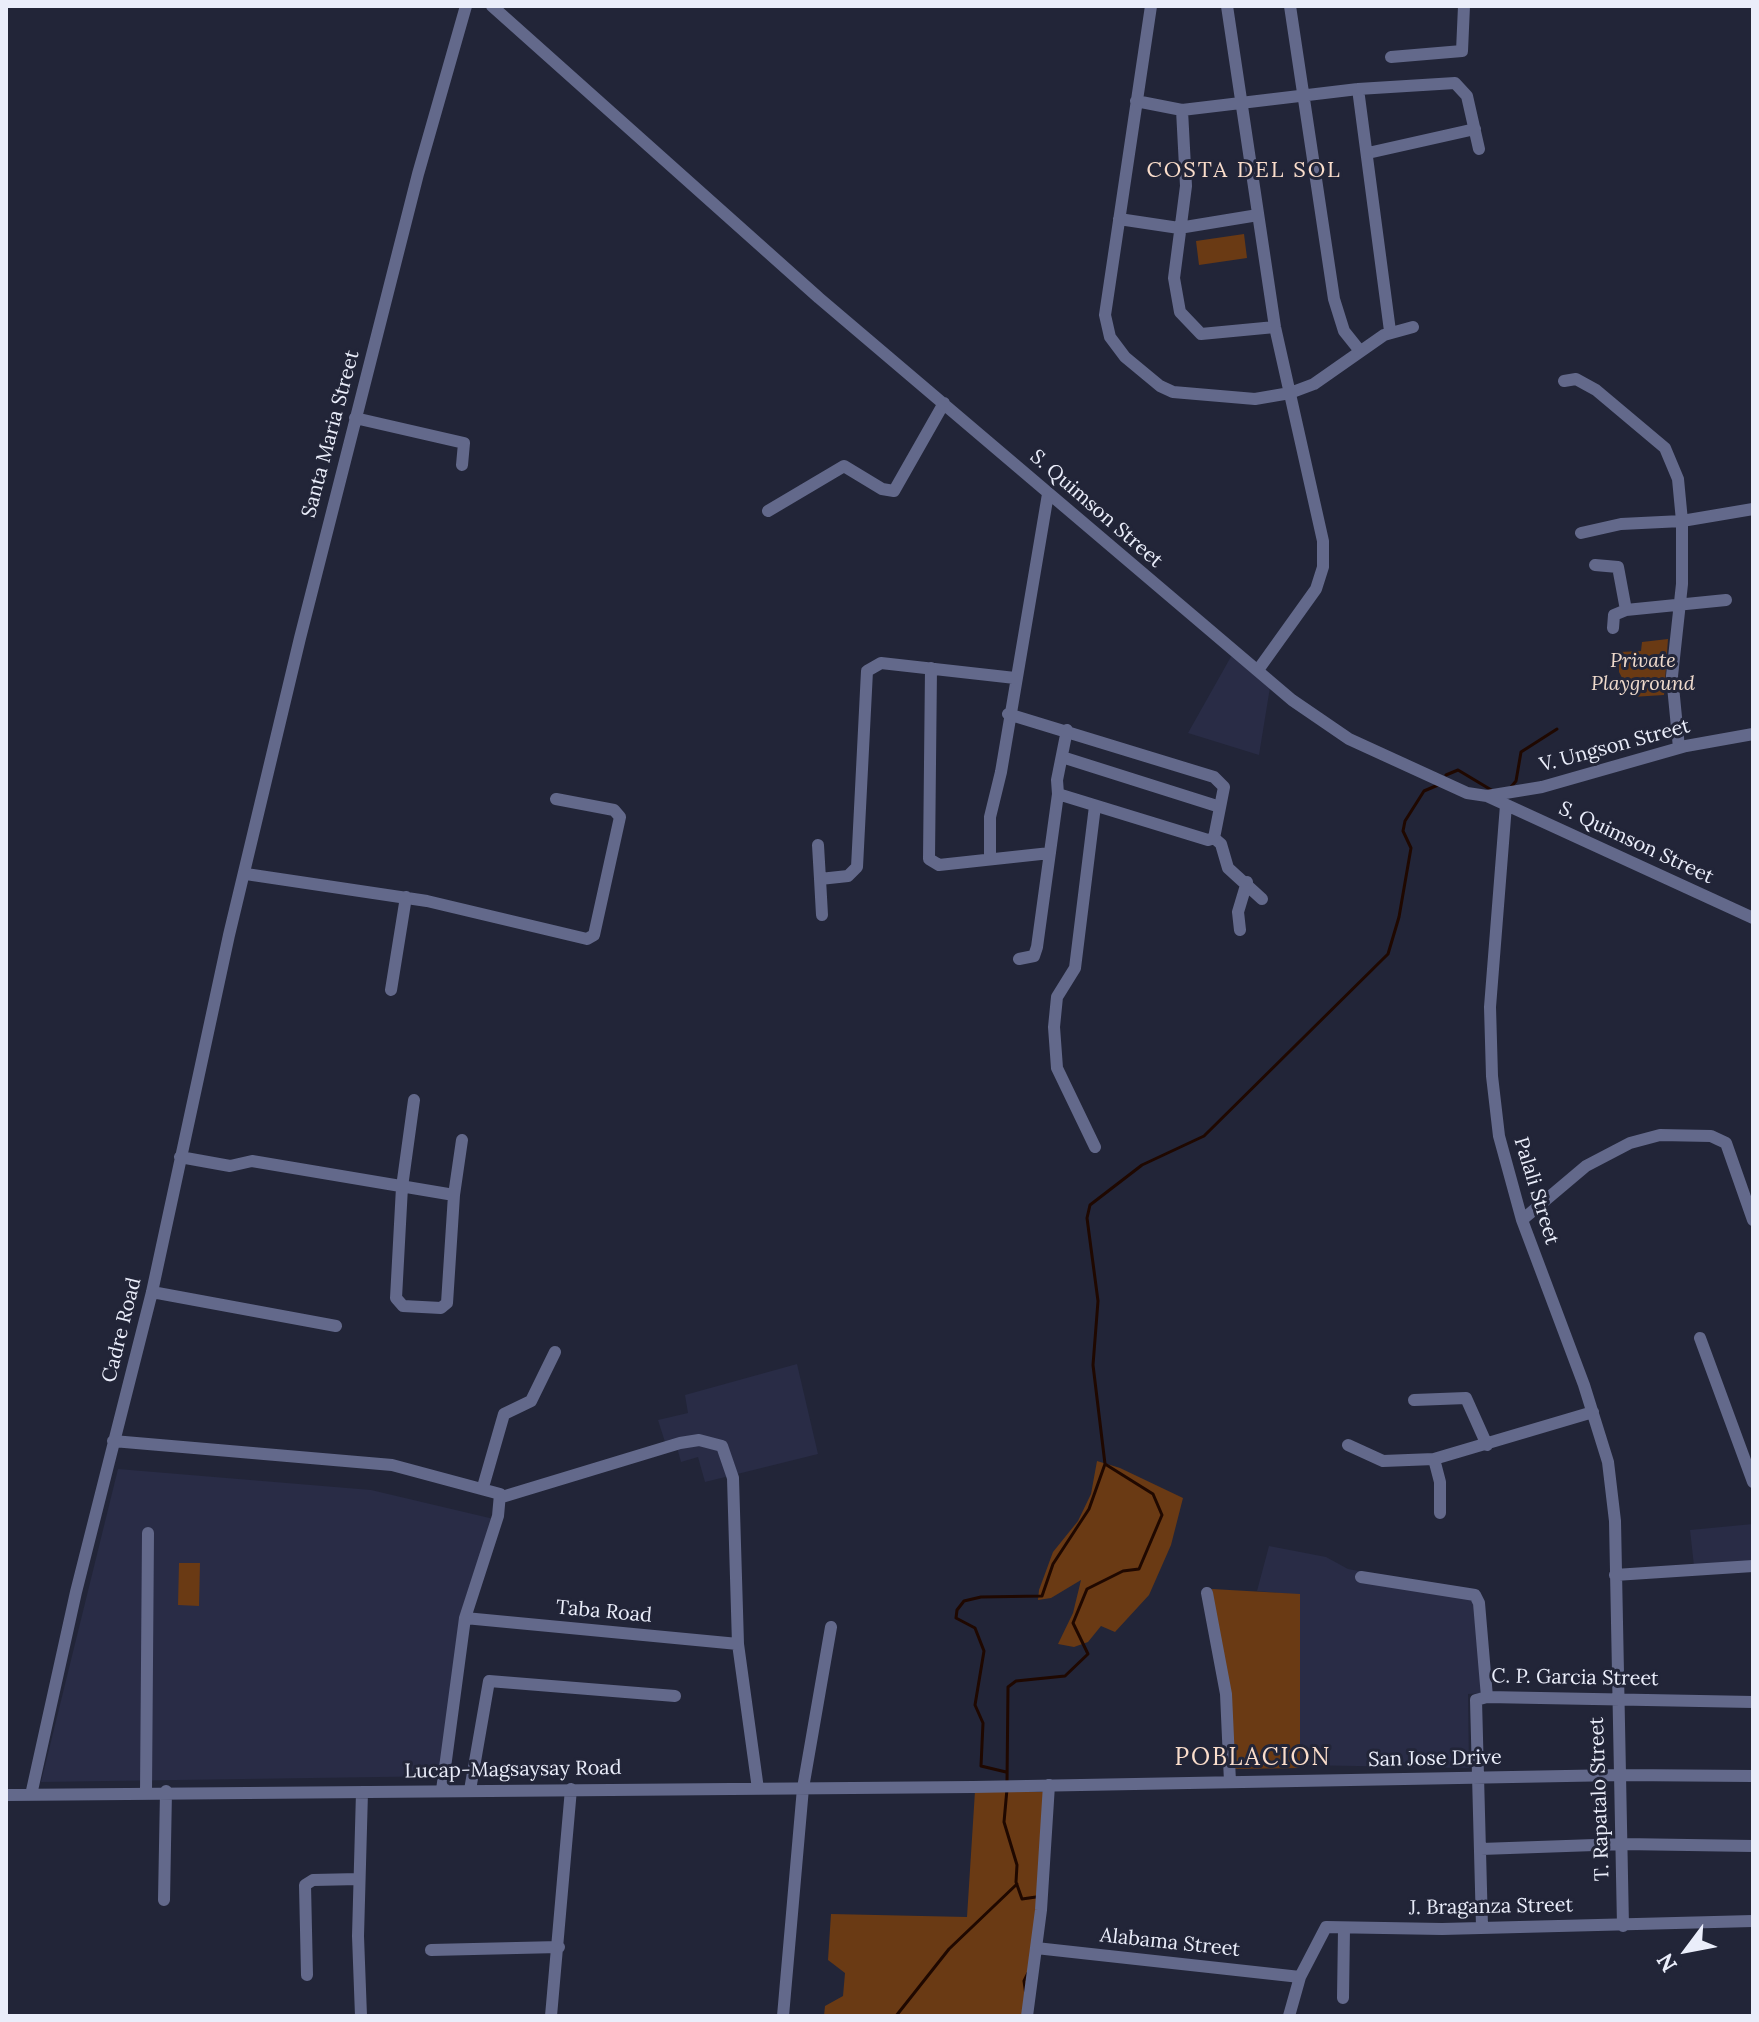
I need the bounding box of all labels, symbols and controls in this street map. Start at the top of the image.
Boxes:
district label: COSTA DEL SOL [1146,158,1342,184]
street label: Santa Maria Street [297,348,365,520]
street label: S. Quimson Street [1025,445,1167,573]
park label: Private Playground [1591,649,1695,696]
street label: V. Ungson Street [1537,714,1693,778]
street label: S. Quimson Street [1555,797,1717,889]
street label: Palali Street [1508,1134,1564,1248]
street label: Cadre Road [97,1275,147,1385]
street label: Taba Road [555,1596,653,1628]
street label: C. P. Garcia Street [1491,1665,1659,1691]
street label: T. Rapatalo Street [1585,1717,1615,1881]
district label: POBLACION [1174,1744,1332,1772]
street label: San Jose Drive [1368,1746,1502,1772]
street label: Lucap-Magsaysay Road [404,1756,622,1784]
street label: J. Braganza Street [1409,1894,1573,1920]
north arrow [1647,1910,1727,1990]
street label: Alabama Street [1099,1924,1241,1962]
text: N [1650,1948,1683,1977]

